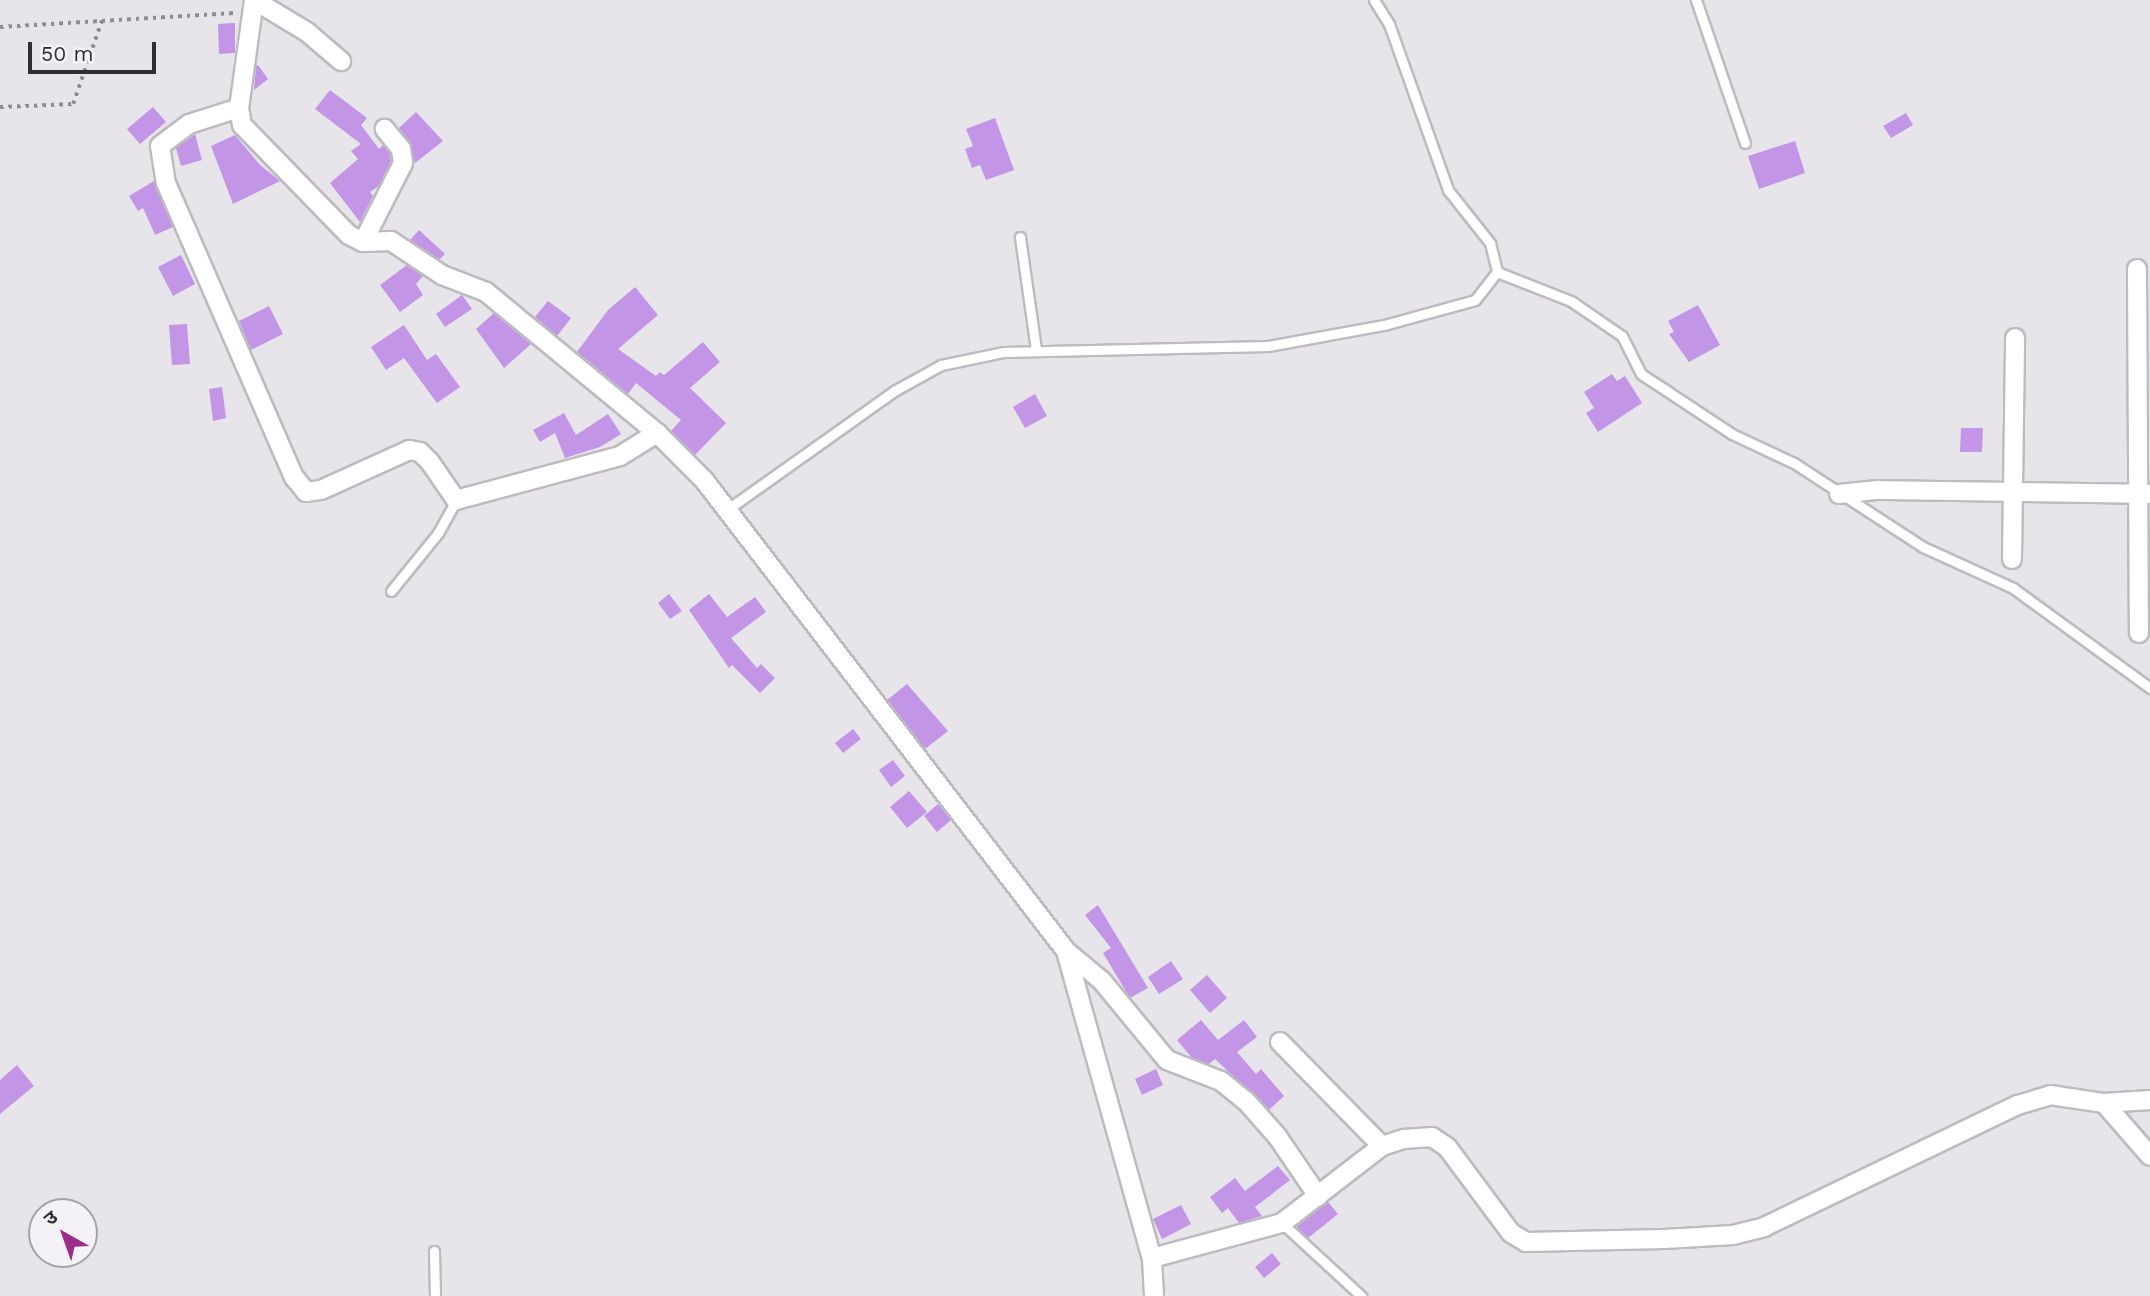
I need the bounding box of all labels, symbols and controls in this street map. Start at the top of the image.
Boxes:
scale bar [32,28,159,72]
text: 50 m [41,41,93,66]
north arrow [28,1198,98,1268]
text: उ [39,1206,62,1230]

